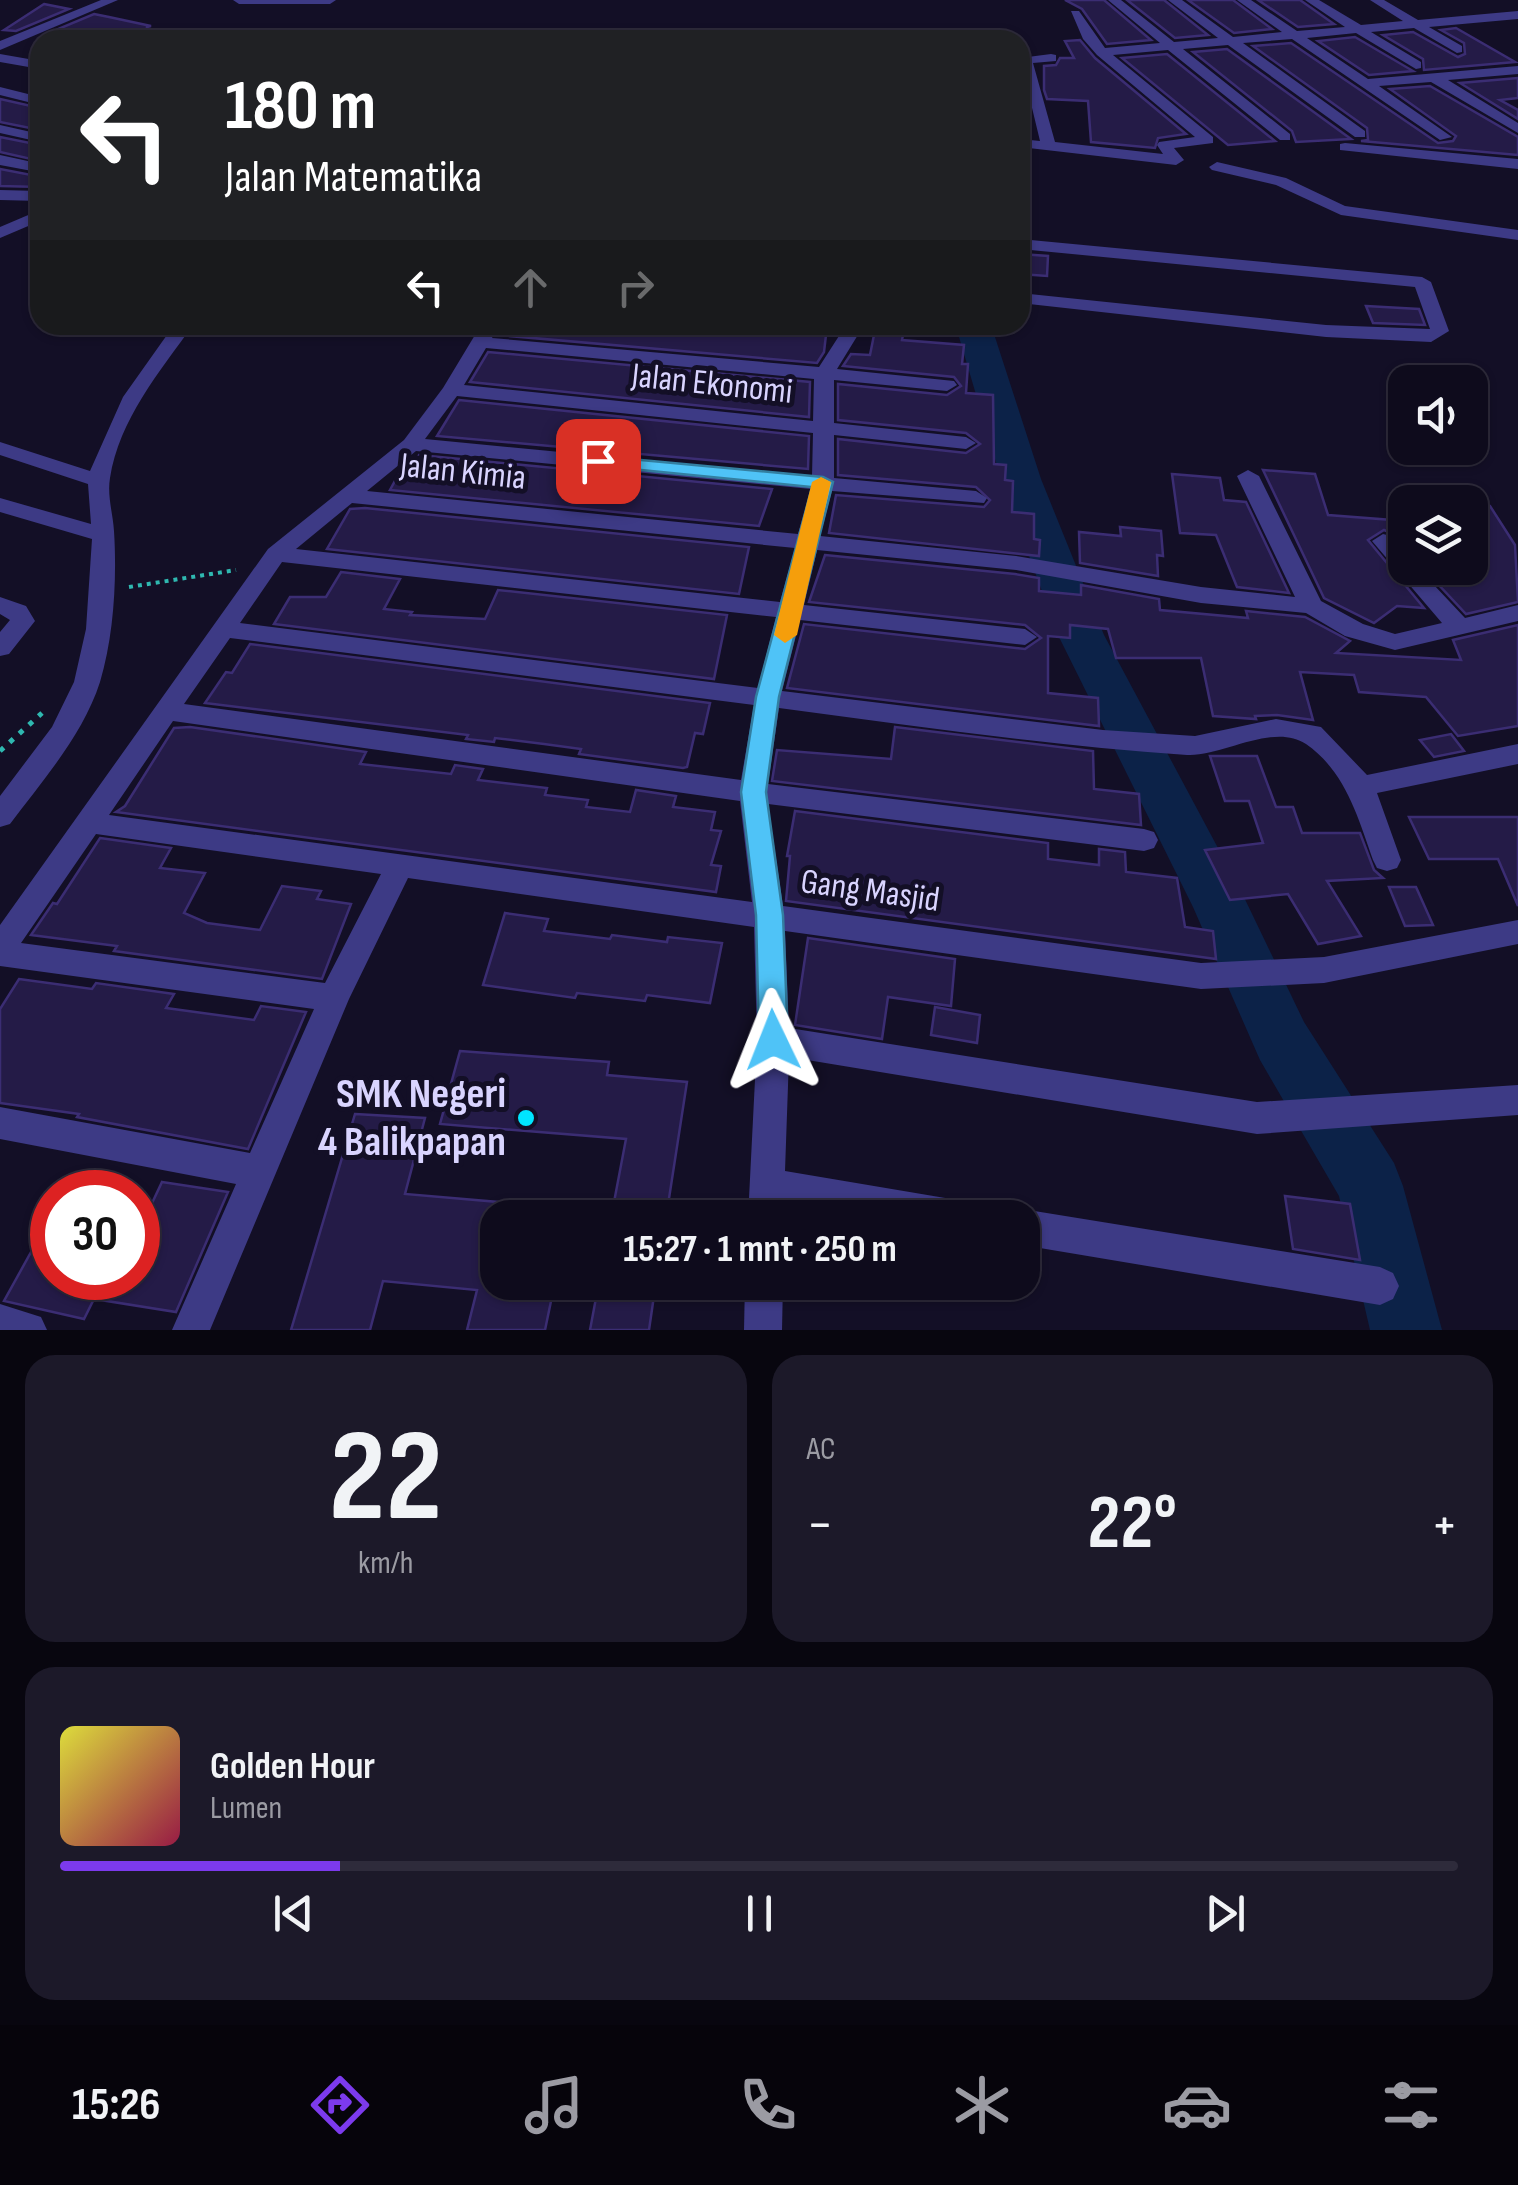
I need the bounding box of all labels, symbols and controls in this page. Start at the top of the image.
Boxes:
text: 180 m [225,65,376,149]
icon: left [60,70,190,200]
text: Jalan Matematika [225,150,482,205]
icon: left [398,260,453,315]
icon: ahead [503,260,558,315]
icon: right [608,260,663,315]
street label: Jalan Ekonomi [628,354,795,414]
map controls [1388,365,1488,585]
button: sound [1388,365,1488,465]
pin [556,419,641,504]
icon: arrive [571,434,626,489]
street label: Jalan Kimia [397,444,528,500]
button: layers [1388,485,1488,585]
street label: Gang Masjid [798,860,942,922]
position arrow [721,988,825,1092]
place label: SMK Negeri 4 Balikpapan [318,1069,506,1168]
marker: SMK Negeri 4 Balikpapan [515,1107,537,1129]
speed limit sign: 30 [30,1170,160,1300]
text: 15:27 · 1 mnt · 250 m [623,1227,897,1272]
text: 22 [329,1401,443,1557]
text: AC [807,1430,835,1469]
text: 22° [1088,1479,1177,1570]
text: − [807,1492,833,1559]
text: + [1431,1492,1458,1559]
text: km/h [358,1544,413,1583]
text: Golden Hour [210,1744,375,1789]
text: Lumen [210,1789,282,1828]
icon: previous [266,1886,321,1941]
icon: pause [732,1886,787,1941]
icon: next [1198,1886,1253,1941]
icon: directions [305,2070,375,2140]
icon: music [519,2070,589,2140]
icon: phone [733,2070,803,2140]
icon: climate [947,2070,1017,2140]
icon: car [1162,2070,1232,2140]
icon: filters [1376,2070,1446,2140]
text: 15:26 [72,2078,161,2133]

